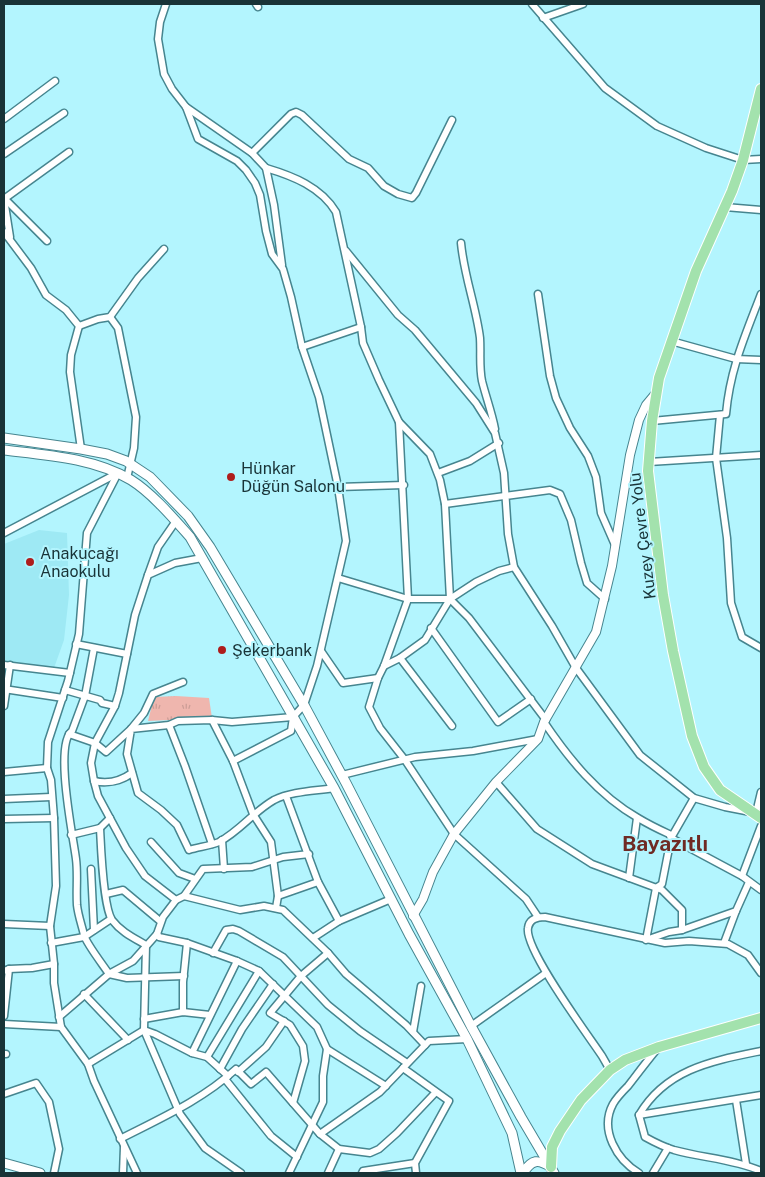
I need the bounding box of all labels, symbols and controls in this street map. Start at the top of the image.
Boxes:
place label: Hünkar Düğün Salonu [241,459,345,496]
marker: Hünkar Düğün Salonu [225,471,237,483]
street label: Kuzey Çevre Yolu [625,472,660,600]
place label: Anakucağı Anaokulu [40,544,119,581]
marker: Anakucağı Anaokulu [24,556,36,568]
place label: Şekerbank [232,641,312,660]
marker: Şekerbank [216,644,228,656]
district label: Bayazıtlı [622,831,708,856]

